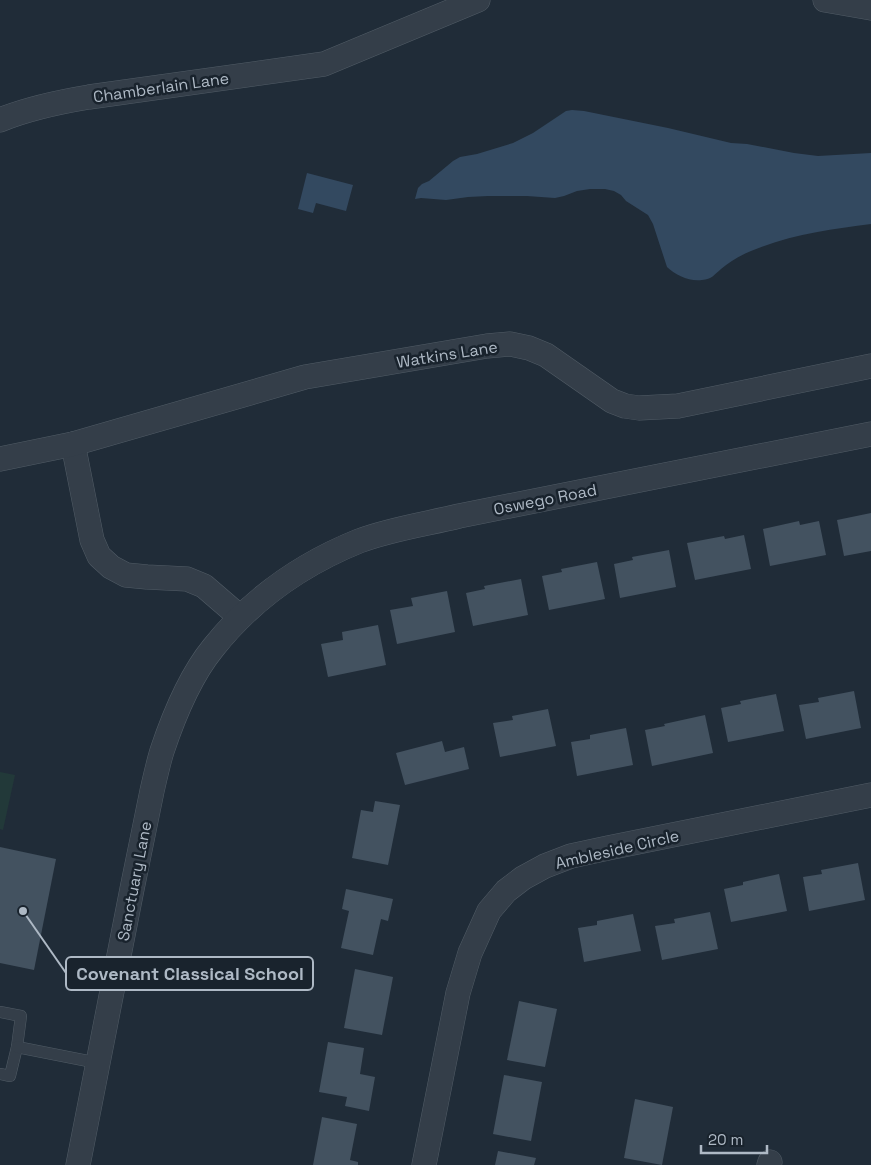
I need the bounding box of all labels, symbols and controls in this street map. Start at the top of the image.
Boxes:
street label: Chamberlain Lane [92,68,230,107]
street label: Watkins Lane [395,336,499,373]
street label: Oswego Road [492,479,598,520]
street label: Sanctuary Lane [113,819,156,943]
street label: Ambleside Circle [553,825,681,874]
callout: Covenant Classical School [66,957,313,990]
text: Covenant Classical School [76,962,304,985]
scale bar [701,1122,767,1154]
text: 20 m [708,1130,743,1149]

